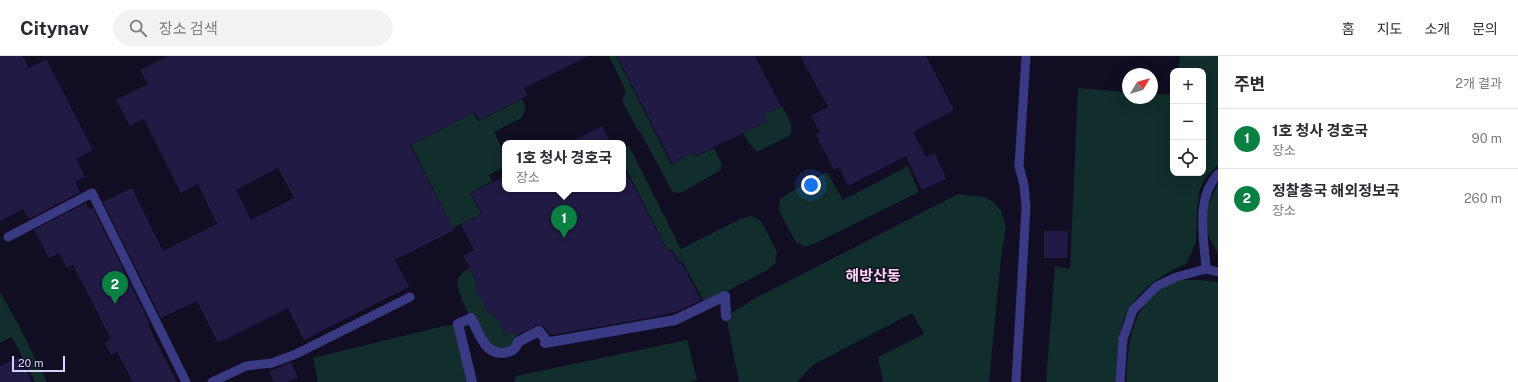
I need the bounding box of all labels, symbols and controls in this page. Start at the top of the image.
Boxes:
search box [113,10,393,46]
text: Citynav [20,17,89,39]
icon: search [127,17,149,39]
text: 장소 검색 [159,20,218,37]
text: 홈 [1342,21,1355,37]
text: 지도 [1377,21,1402,37]
text: 소개 [1424,21,1450,37]
text: 문의 [1472,21,1498,37]
north arrow [1122,68,1158,104]
map controls [1170,68,1206,176]
button: + [1170,68,1206,104]
text: 주변 [1234,74,1265,94]
text: 2개 결과 [1455,76,1502,91]
button: − [1170,104,1206,140]
text: 1호 청사 경호국 [1272,122,1368,139]
text: 1 [1244,131,1250,146]
text: 90 m [1472,131,1502,146]
popup [502,140,626,192]
button: locate [1170,140,1206,176]
text: 장소 [1272,143,1296,158]
text: 1호 청사 경호국 [516,149,612,166]
text: 장소 [516,170,540,185]
your location [801,175,821,195]
text: 정찰총국 해외정보국 [1272,182,1400,199]
text: 2 [1243,191,1251,206]
text: 260 m [1464,191,1502,206]
text: 장소 [1272,203,1296,218]
pin: 1 [551,205,577,238]
district label: 해방산동 [845,267,901,284]
pin: 2 [102,271,128,304]
scale bar [12,354,65,373]
text: 20 m [18,357,43,369]

